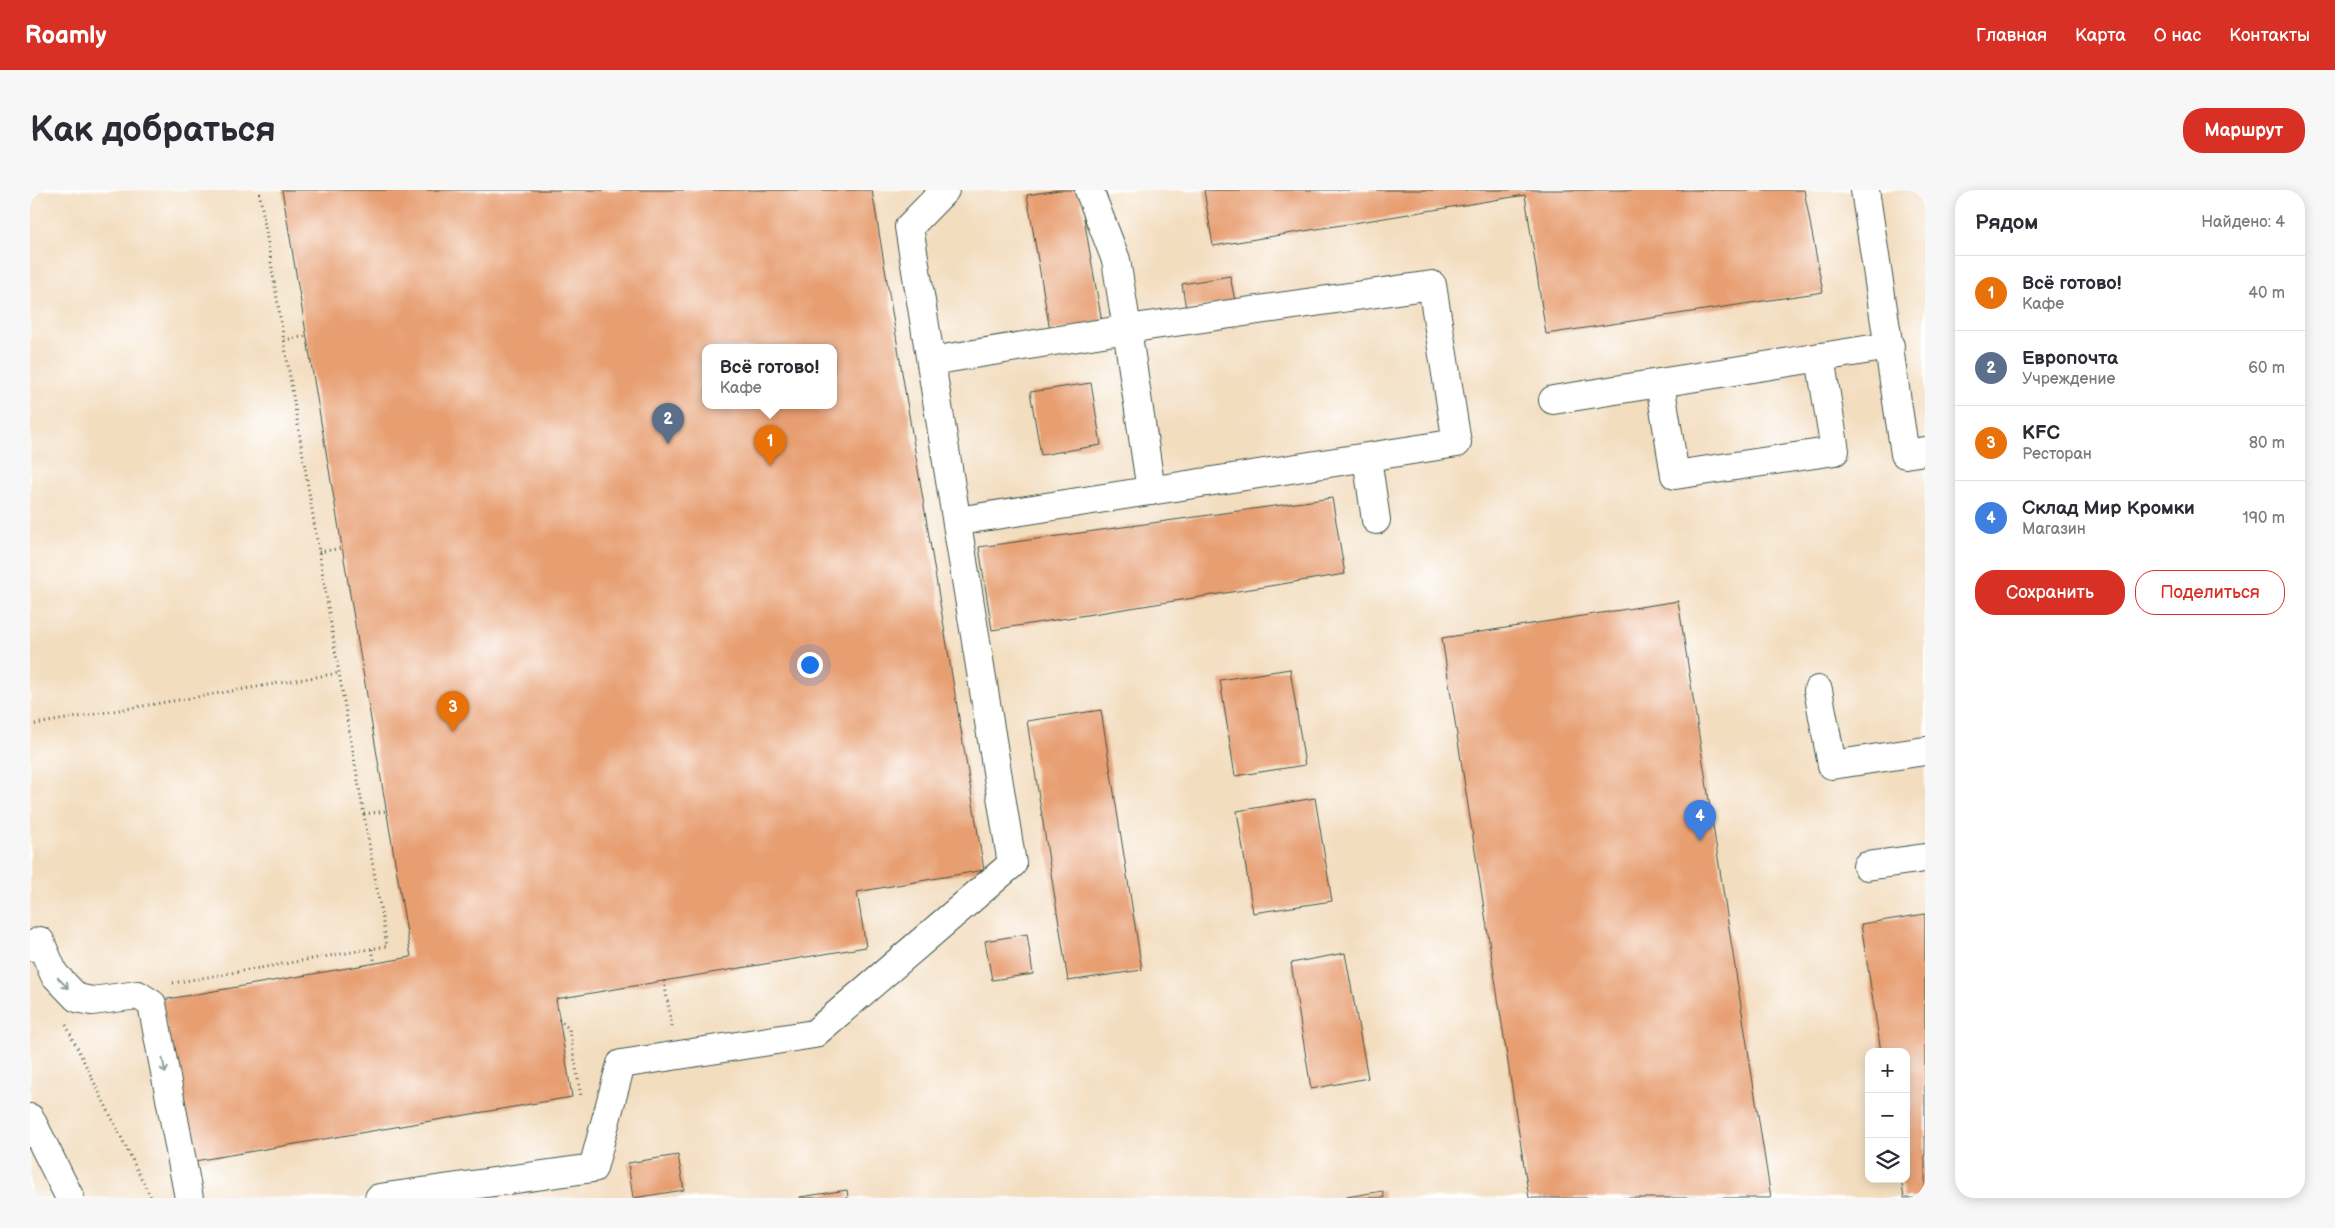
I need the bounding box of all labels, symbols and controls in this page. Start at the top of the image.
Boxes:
text: Roamly [25,21,106,50]
text: Главная [1976,25,2047,46]
text: Карта [2075,25,2126,46]
text: О нас [2154,25,2201,46]
text: Контакты [2229,25,2310,46]
button: Маршрут [2183,108,2305,153]
text: Как добраться [30,109,276,152]
text: Рядом [1975,210,2038,235]
text: Найдено: 4 [2201,213,2285,232]
text: Всё готово! [2022,272,2122,295]
text: 1 [1988,284,1994,303]
text: 40 m [2248,284,2285,303]
text: Кафе [2022,295,2064,314]
popup [702,344,837,409]
text: Европочта [2022,347,2118,370]
text: Всё готово! [720,356,819,379]
text: 2 [1986,359,1996,378]
text: 60 m [2248,359,2285,378]
text: Учреждение [2022,370,2115,389]
text: Кафе [720,379,762,398]
pin: 2 [652,403,684,444]
text: KFC [2022,422,2060,445]
pin: 1 [754,425,786,466]
text: 3 [1986,434,1996,453]
text: 80 m [2249,434,2285,453]
text: Ресторан [2022,445,2092,464]
text: Склад Мир Кромки [2022,497,2195,520]
text: 4 [1986,509,1996,528]
text: 190 m [2243,509,2285,528]
text: Магазин [2022,520,2086,539]
button: Сохранить [1975,570,2125,615]
button: Поделиться [2135,570,2285,615]
your location [797,652,823,678]
pin: 3 [437,691,469,732]
pin: 4 [1684,800,1716,841]
one-way arrow [57,977,69,990]
map controls [1865,1048,1910,1183]
button: + [1865,1048,1910,1093]
one-way arrow [160,1058,169,1074]
button: − [1865,1093,1910,1138]
button: layers [1865,1138,1910,1183]

